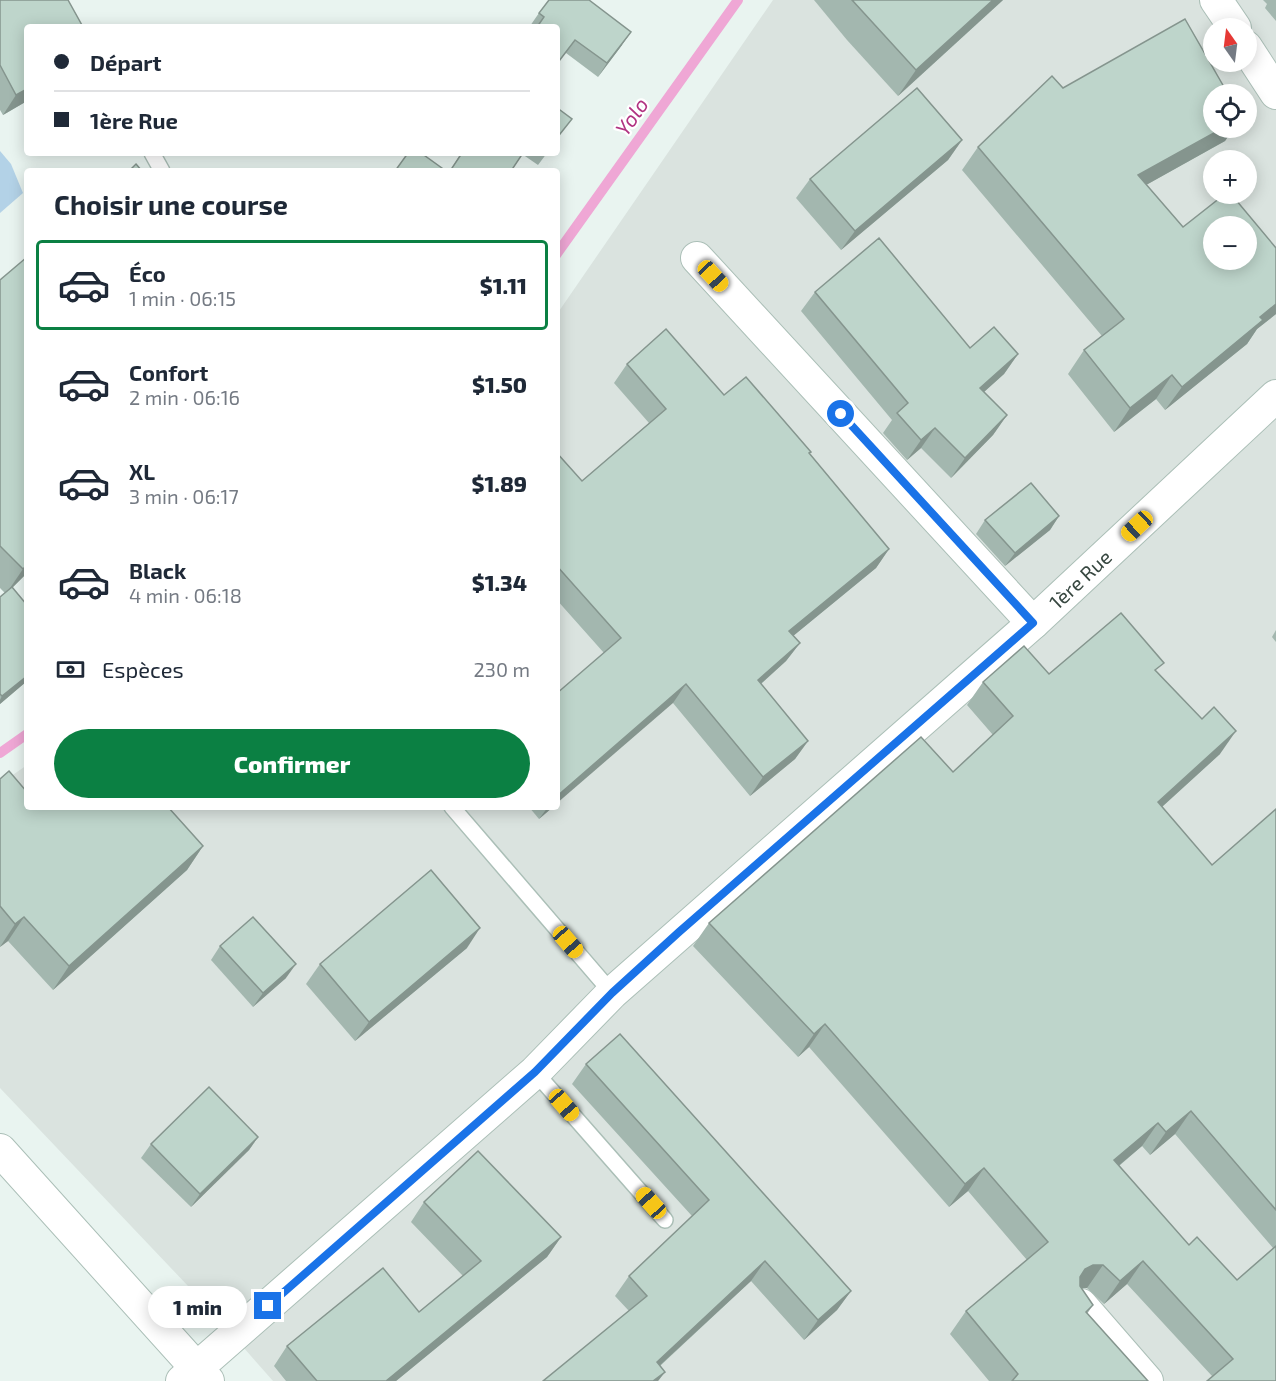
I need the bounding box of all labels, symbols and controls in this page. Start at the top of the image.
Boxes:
north arrow [1203,18,1257,72]
map controls [1203,18,1257,270]
text: Départ [90,49,162,75]
button: locate [1203,84,1257,138]
water label: Yolo [609,92,653,140]
text: 1ère Rue [90,107,178,133]
button: + [1203,150,1257,204]
text: Choisir une course [54,188,288,220]
button: − [1203,216,1257,270]
car [694,257,732,295]
icon: car [57,258,111,312]
text: Éco [129,260,166,286]
text: $1.11 [480,272,527,298]
text: 1 min · 06:15 [129,286,236,310]
icon: car [57,357,111,411]
text: Confort [129,359,208,385]
text: $1.50 [472,371,527,397]
text: 2 min · 06:16 [129,385,240,409]
route start [827,400,854,427]
icon: car [57,456,111,510]
text: XL [129,458,155,484]
text: $1.89 [471,470,527,496]
text: 3 min · 06:17 [129,484,239,508]
car [1118,507,1156,545]
street label: 1ère Rue [1044,544,1116,614]
icon: car [57,555,111,609]
text: Black [129,557,186,583]
text: $1.34 [472,569,527,595]
text: 4 min · 06:18 [129,583,242,607]
icon: cash [54,653,87,686]
text: Espèces [102,656,184,682]
text: 230 m [474,657,530,681]
button: Confirmer [54,729,530,798]
car [549,923,587,961]
car [545,1086,583,1124]
car [632,1184,670,1222]
callout: 1 min [148,1285,247,1327]
route end [254,1292,281,1319]
text: 1 min [173,1295,222,1319]

